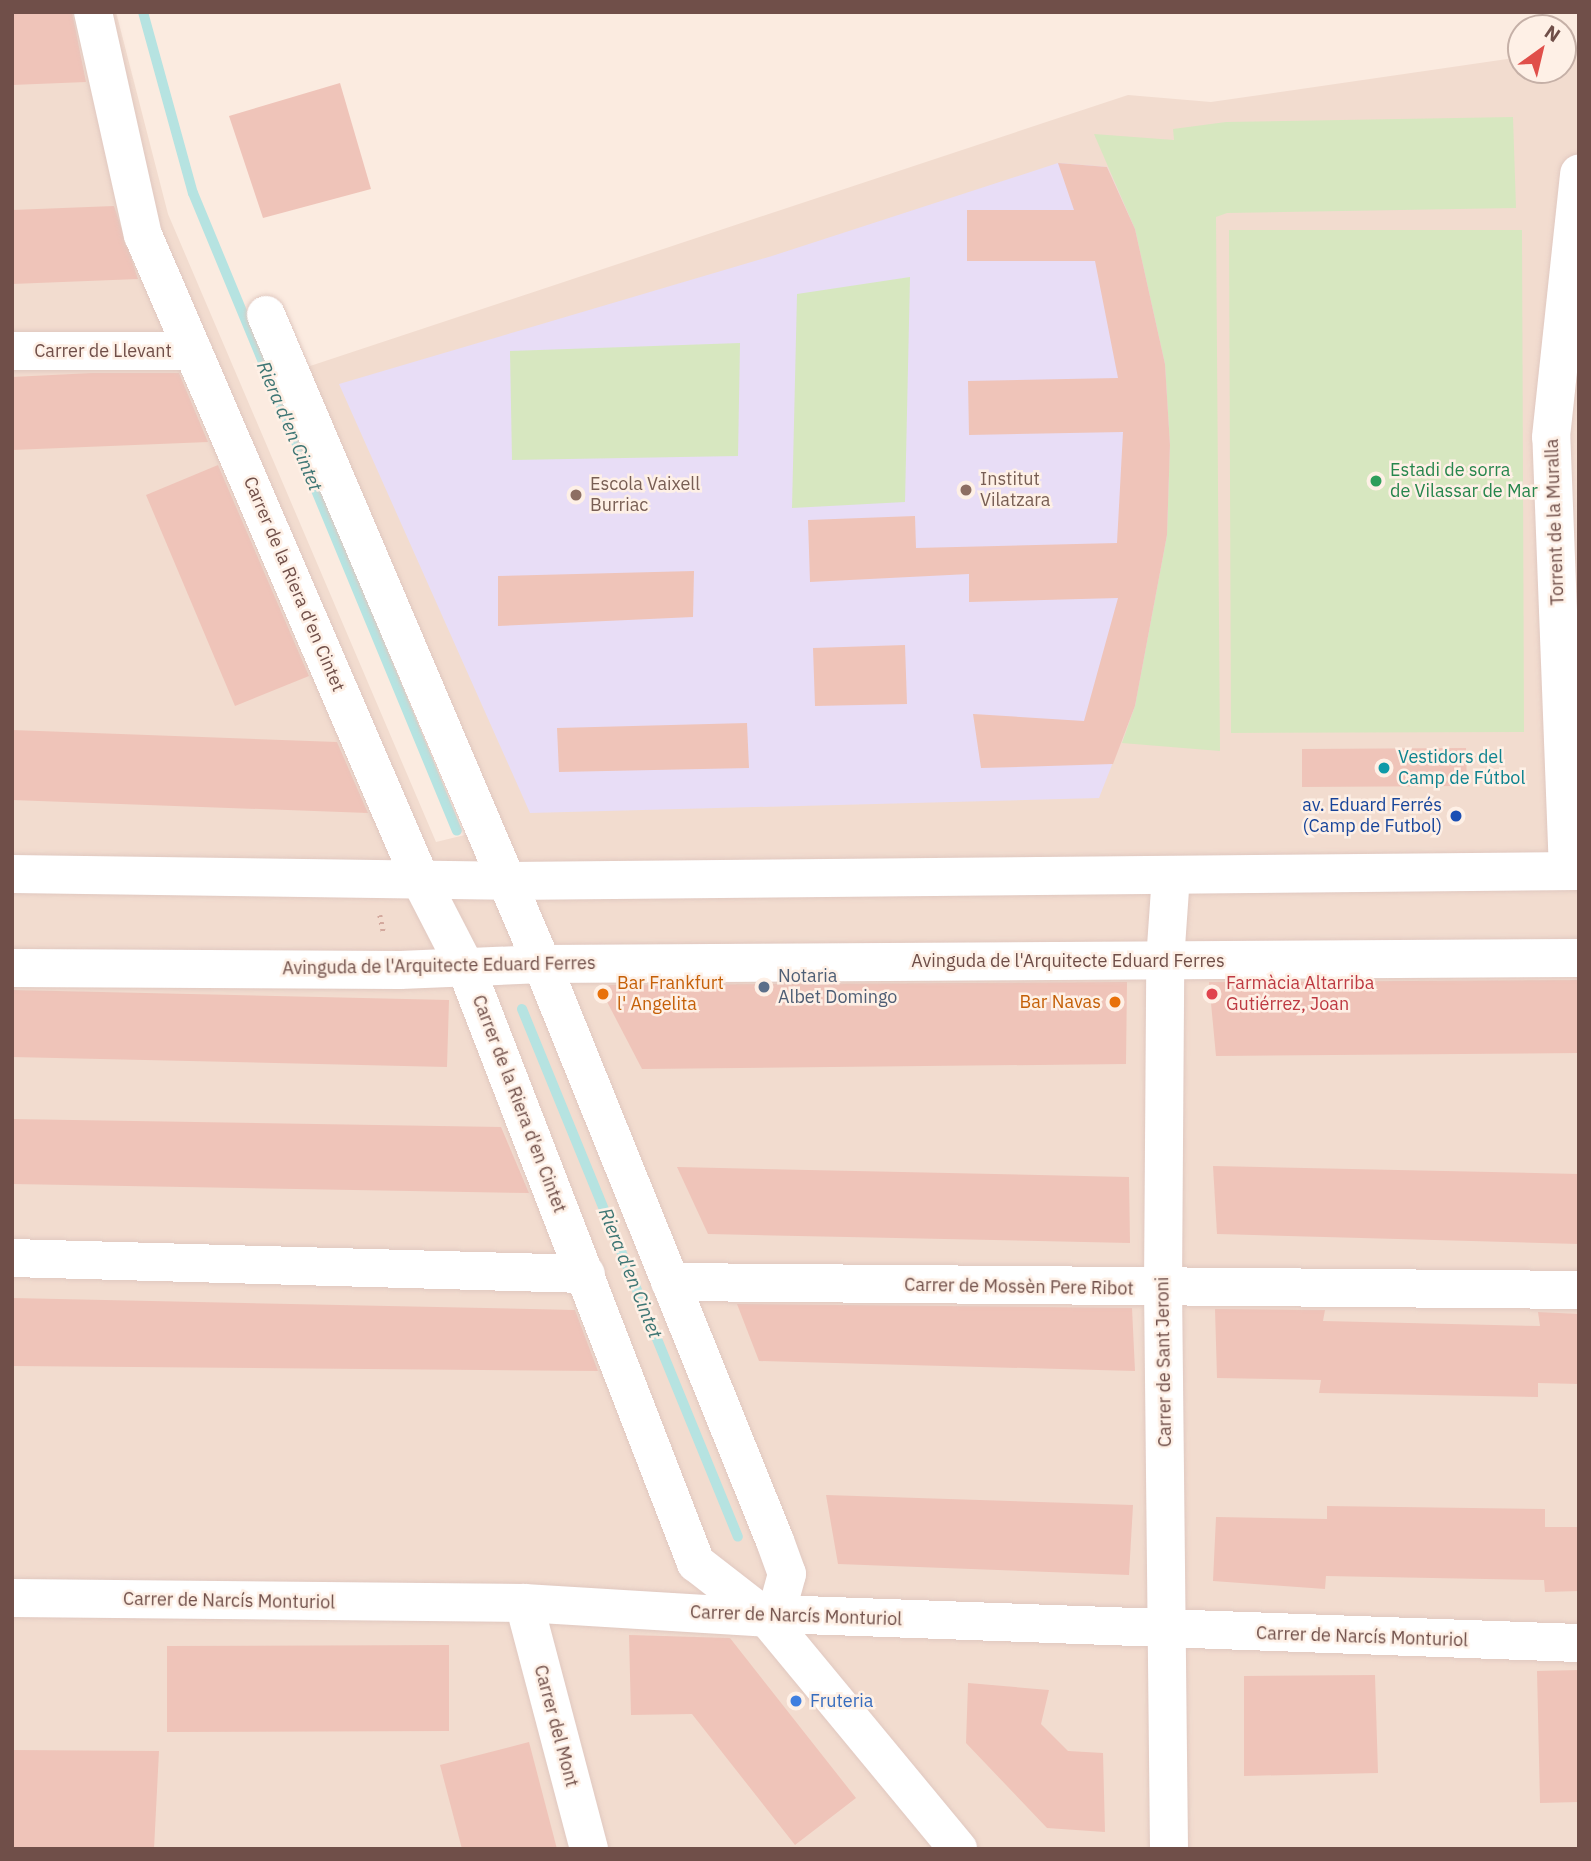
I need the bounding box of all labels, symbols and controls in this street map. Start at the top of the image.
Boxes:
north arrow [1507,14,1577,84]
text: N [1540,19,1565,47]
street label: Carrer de Llevant [34,340,172,362]
water label: Riera d'en Cintet [251,358,327,494]
street label: Torrent de la Muralla [1541,438,1569,606]
place label: Estadi de sorra de Vilassar de Mar [1390,460,1538,503]
place label: Institut Vilatzara [980,469,1050,512]
street label: Carrer de la Riera d'en Cintet [239,473,349,695]
marker: Estadi de sorra de Vilassar de Mar [1368,473,1384,489]
place label: Escola Vaixell Burriac [590,474,700,516]
marker: Institut Vilatzara [958,482,974,498]
marker: Escola Vaixell Burriac [568,487,584,503]
place label: Vestidors del Camp de Fútbol [1398,747,1525,790]
marker: Vestidors del Camp de Fútbol [1376,760,1392,776]
place label: av. Eduard Ferrés (Camp de Futbol) [1302,795,1442,838]
marker: av. Eduard Ferrés (Camp de Futbol) [1448,808,1464,824]
street label: Avinguda de l'Arquitecte Eduard Ferres [911,950,1225,972]
street label: Avinguda de l'Arquitecte Eduard Ferres [282,952,596,980]
place label: Notaria Albet Domingo [778,966,897,1009]
place label: Bar Frankfurt l' Angelita [617,973,724,1016]
place label: Farmàcia Altarriba Gutiérrez, Joan [1226,973,1374,1016]
marker: Notaria Albet Domingo [756,979,772,995]
marker: Bar Frankfurt l' Angelita [595,986,611,1002]
marker: Farmàcia Altarriba Gutiérrez, Joan [1204,986,1220,1002]
place label: Bar Navas [1020,991,1101,1013]
street label: Carrer de la Riera d'en Cintet [467,992,571,1216]
marker: Bar Navas [1107,994,1123,1010]
water label: Riera d'en Cintet [594,1205,666,1341]
street label: Carrer de Mossèn Pere Ribot [904,1274,1134,1300]
street label: Carrer de Sant Jeroni [1152,1277,1176,1447]
street label: Carrer de Narcís Monturiol [123,1588,335,1614]
street label: Carrer de Narcís Monturiol [690,1602,902,1630]
street label: Carrer de Narcís Monturiol [1256,1623,1468,1651]
street label: Carrer del Mont [529,1663,583,1789]
place label: Fruteria [810,1690,873,1712]
marker: Fruteria [788,1693,804,1709]

